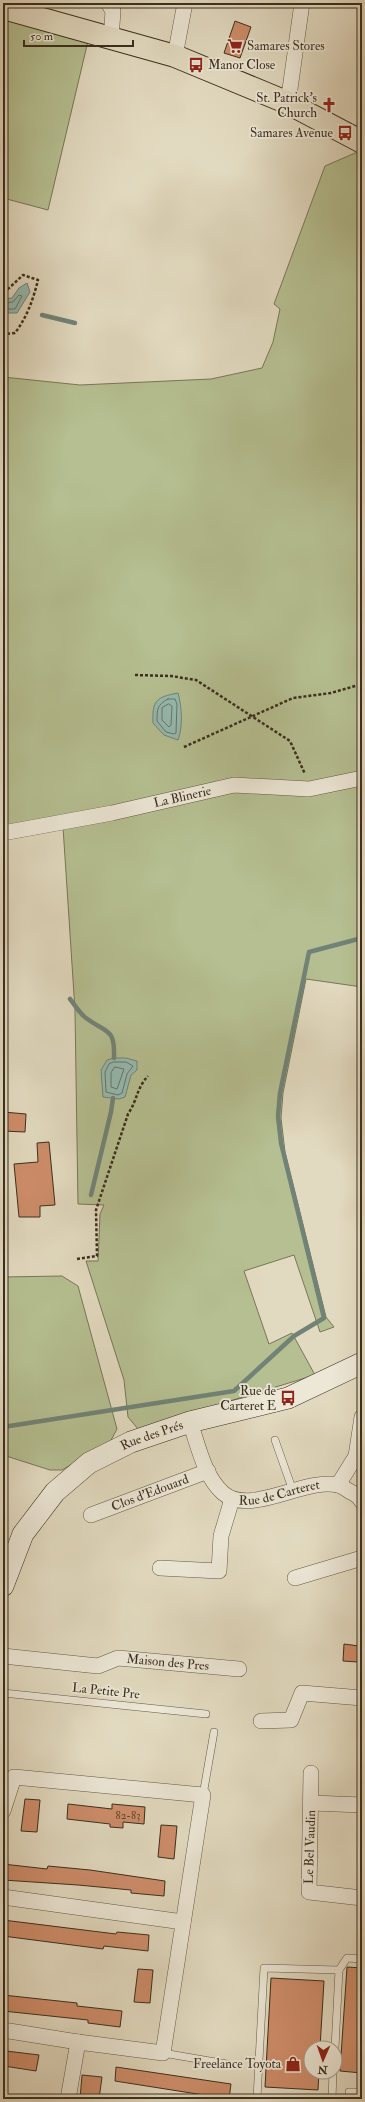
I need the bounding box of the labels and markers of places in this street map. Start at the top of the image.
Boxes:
supermarket icon: Samares Stores [226,37,244,55]
place label: Samares Stores [247,38,325,54]
bus stop icon: Manor Close [187,56,205,74]
place label: Manor Close [208,57,276,73]
place label: St. Patrick's Church [256,90,318,121]
church icon: St. Patrick's Church [320,96,338,114]
bus stop icon: Samares Avenue [336,124,354,142]
place label: Samares Avenue [250,125,334,141]
place label: Rue de Carteret E [220,1383,277,1414]
bus stop icon: Rue de Carteret E [279,1389,297,1407]
shop icon: Freelance Toyota [284,2055,302,2073]
place label: Freelance Toyota [193,2056,282,2073]

